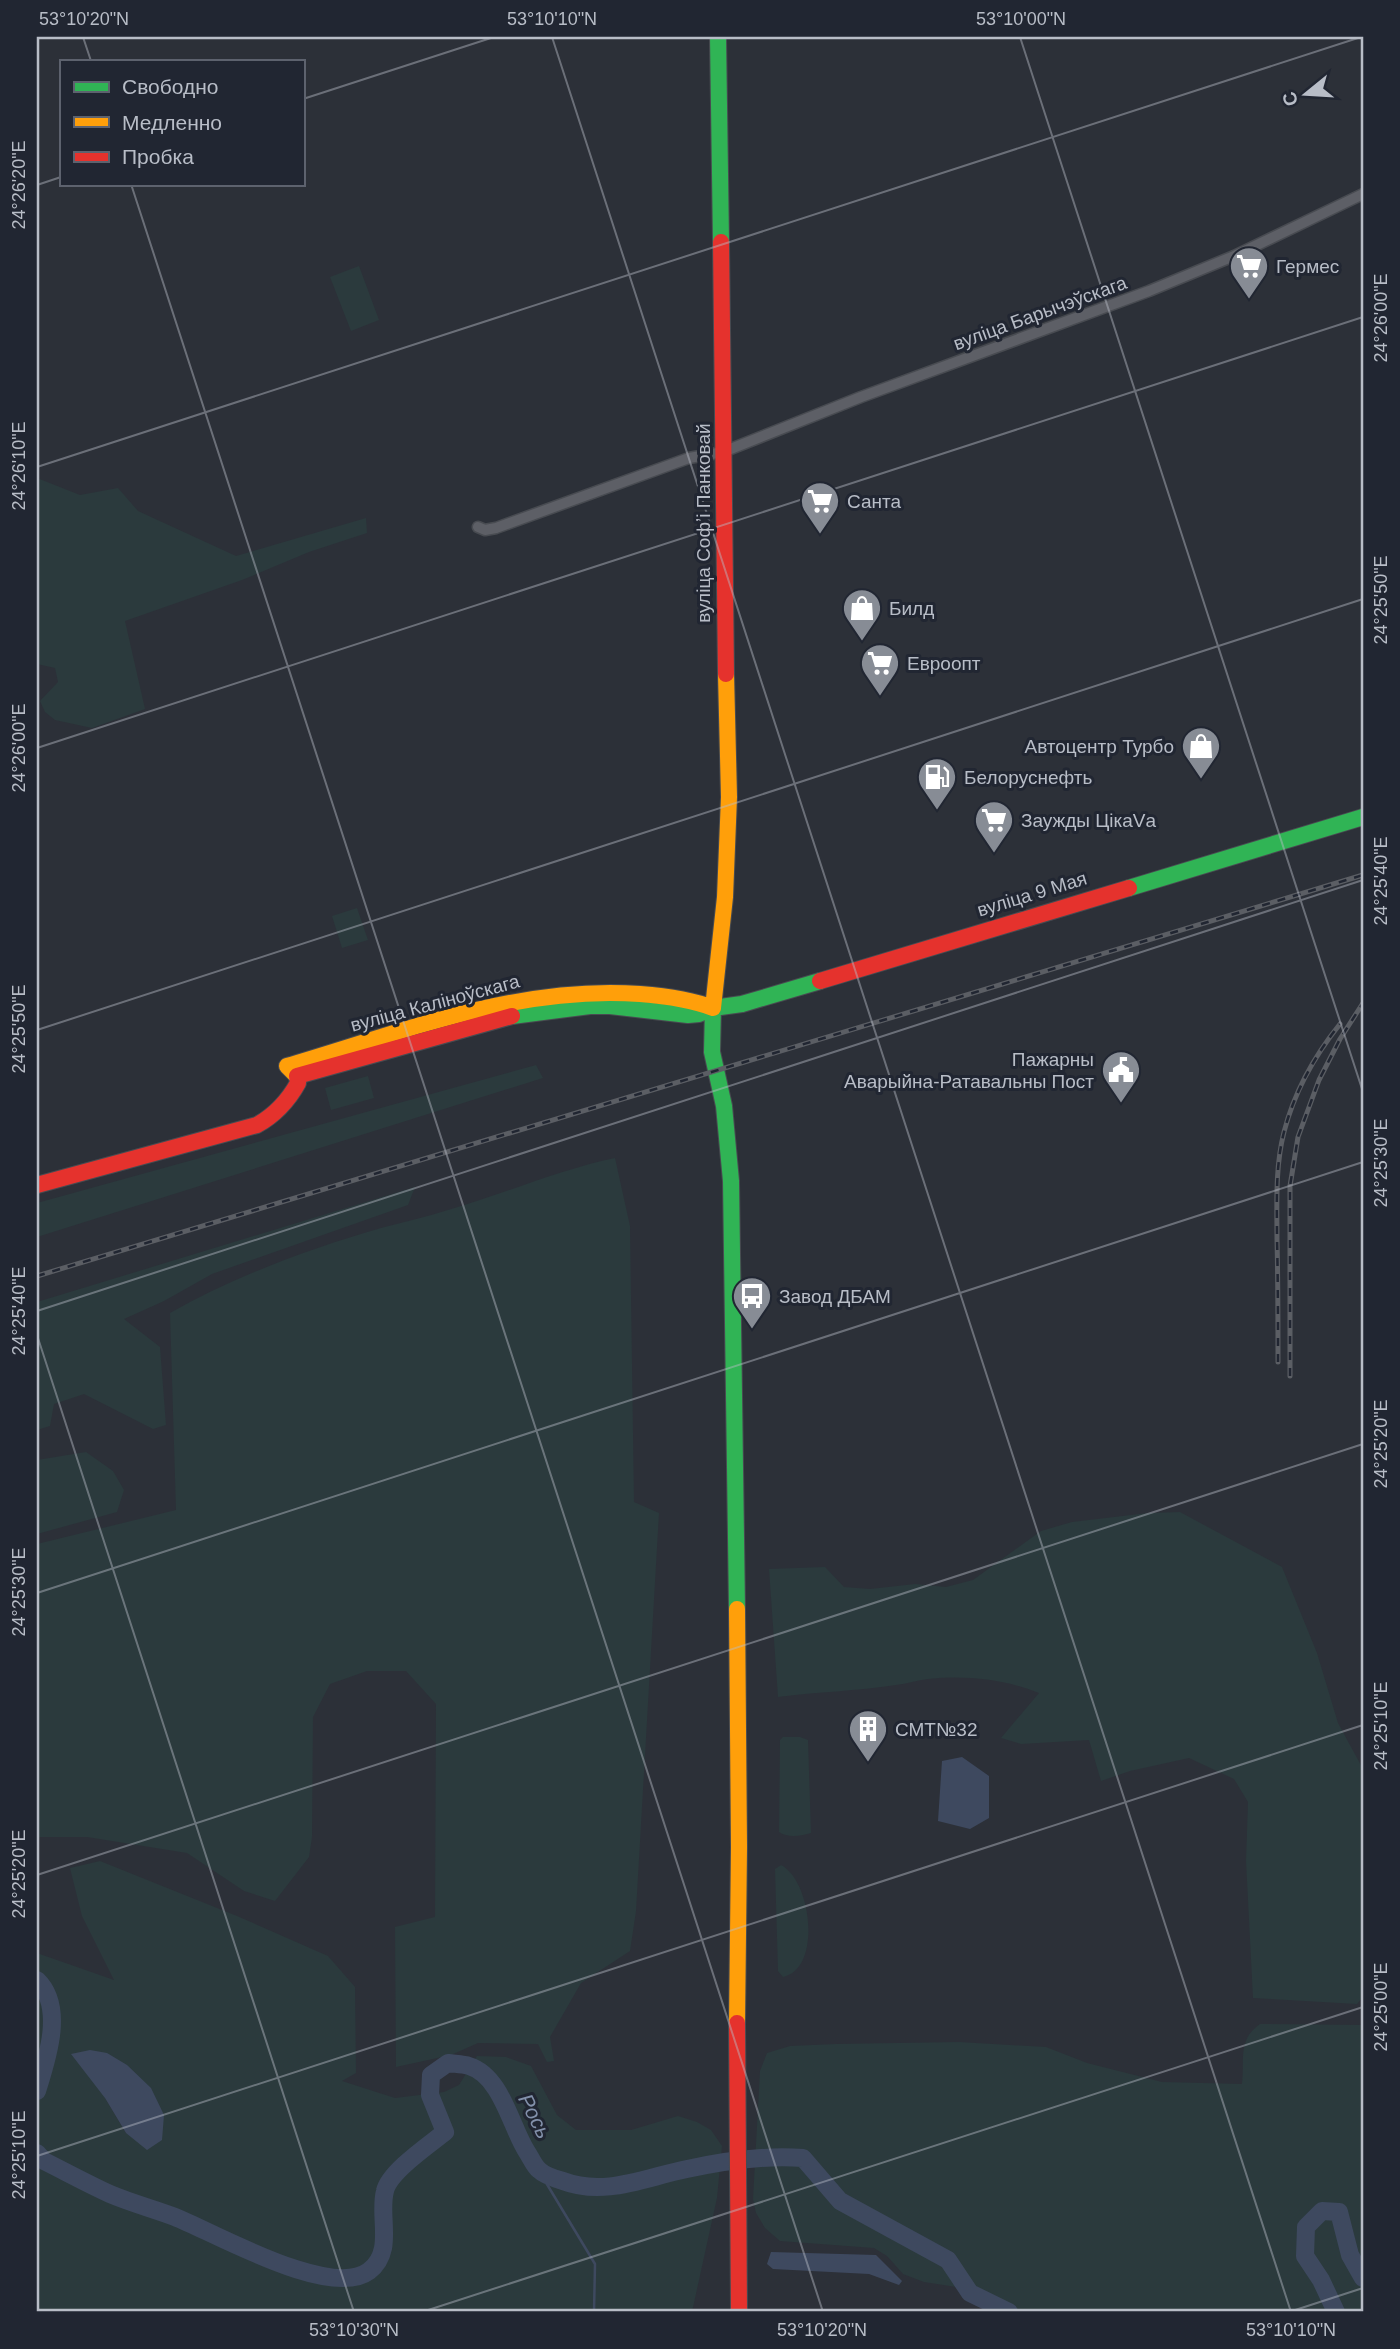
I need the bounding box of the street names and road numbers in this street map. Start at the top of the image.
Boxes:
street label: вуліца Барычэўскага [950,272,1130,354]
street label: вуліца Софʼі Панковай [693,423,714,623]
street label: вуліца 9 Мая [975,867,1089,921]
street label: вуліца Каліноўскага [348,970,522,1036]

